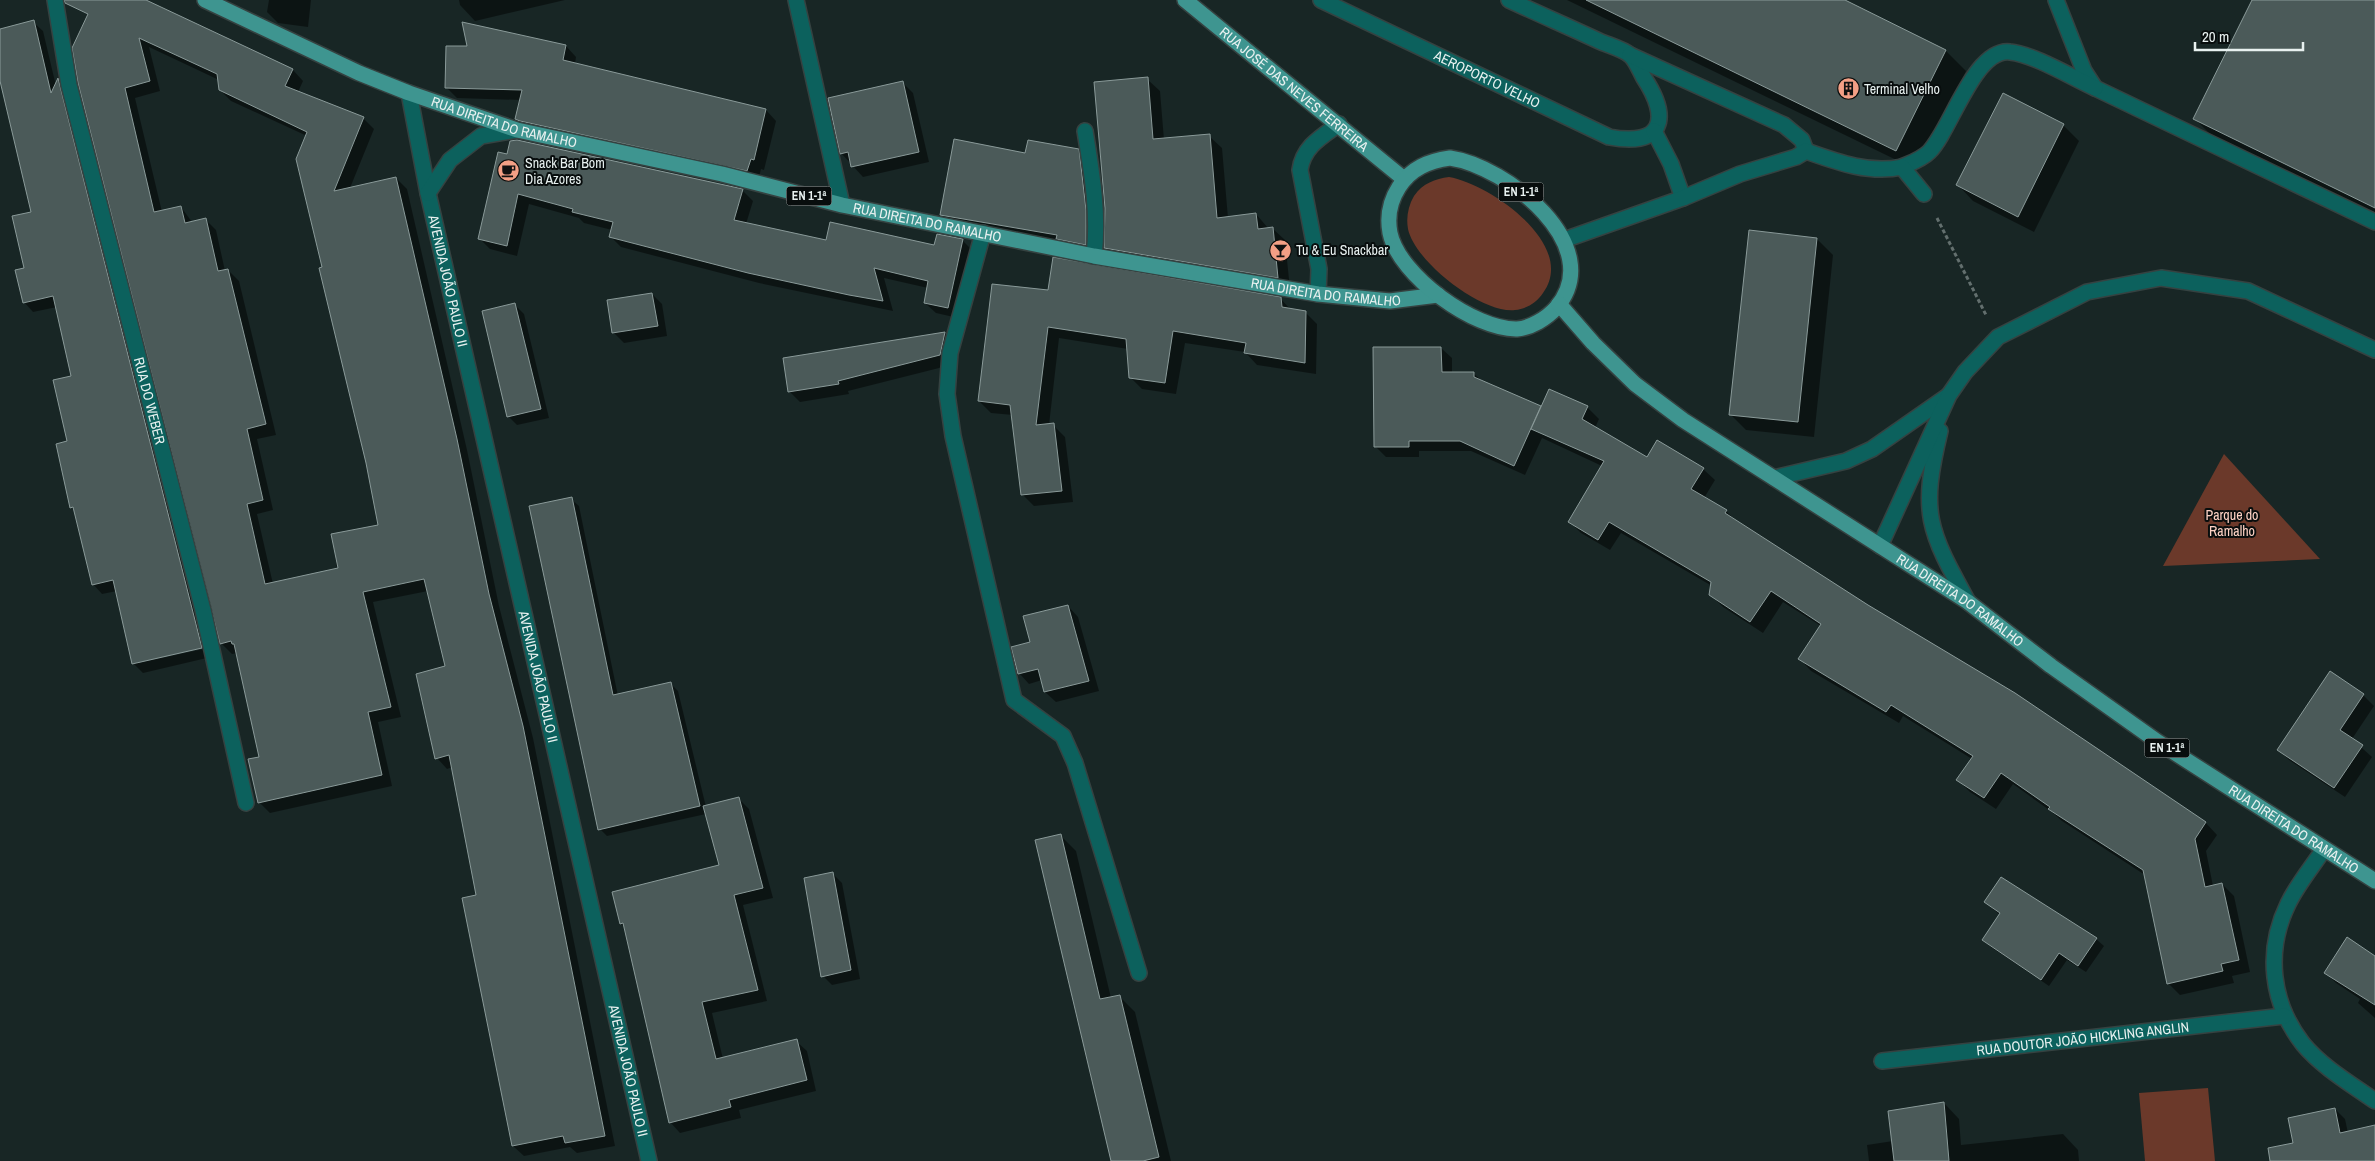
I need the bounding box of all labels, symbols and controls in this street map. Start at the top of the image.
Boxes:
scale bar [2195,20,2302,52]
street label: RUA JOSÉ DAS NEVES FERREIRA [1216,23,1373,156]
text: 20 m [2202,26,2229,47]
street label: AEROPORTO VELHO [1430,46,1543,112]
building icon: Terminal Velho [1836,77,1860,101]
place label: Terminal Velho [1864,80,1940,98]
street label: RUA DIREITA DO RAMALHO [429,92,579,152]
place label: Snack Bar Bom Dia Azores [525,154,605,188]
cafe icon: Snack Bar Bom Dia Azores [497,159,521,183]
road number: EN 1-1ª [1498,182,1544,202]
road number: EN 1-1ª [786,187,832,206]
street label: RUA DIREITA DO RAMALHO [851,198,1003,246]
street label: AVENIDA JOÃO PAULO II [424,212,472,348]
bar icon: Tu & Eu Snackbar [1268,238,1292,262]
place label: Tu & Eu Snackbar [1296,241,1388,259]
street label: RUA DIREITA DO RAMALHO [1250,274,1402,310]
street label: RUA DO WEBER [130,355,169,446]
park label: Parque do Ramalho [2206,506,2258,540]
street label: RUA DIREITA DO RAMALHO [1893,550,2027,651]
street label: AVENIDA JOÃO PAULO II [514,608,562,744]
road number: EN 1-1ª [2144,738,2190,758]
street label: RUA DIREITA DO RAMALHO [2225,781,2362,877]
street label: AVENIDA JOÃO PAULO II [604,1002,652,1138]
street label: RUA DOUTOR JOÃO HICKLING ANGLIN [1976,1018,2190,1059]

